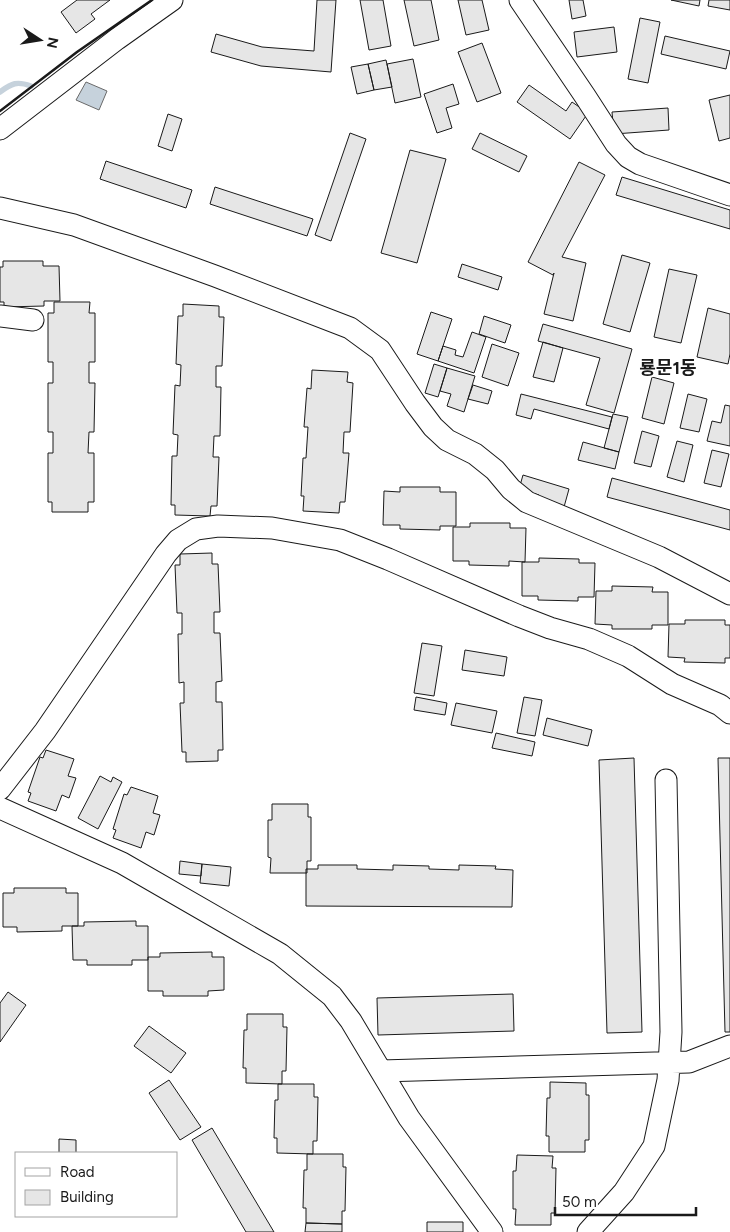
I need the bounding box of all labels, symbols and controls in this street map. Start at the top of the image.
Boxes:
north arrow [15,15,65,65]
text: N [43,36,62,50]
district label: 룡문1동 [639,357,697,379]
legend [15,1152,178,1217]
text: Road [60,1163,95,1181]
scale bar [555,1184,696,1216]
text: Building [60,1188,114,1206]
text: 50 m [562,1193,597,1211]

